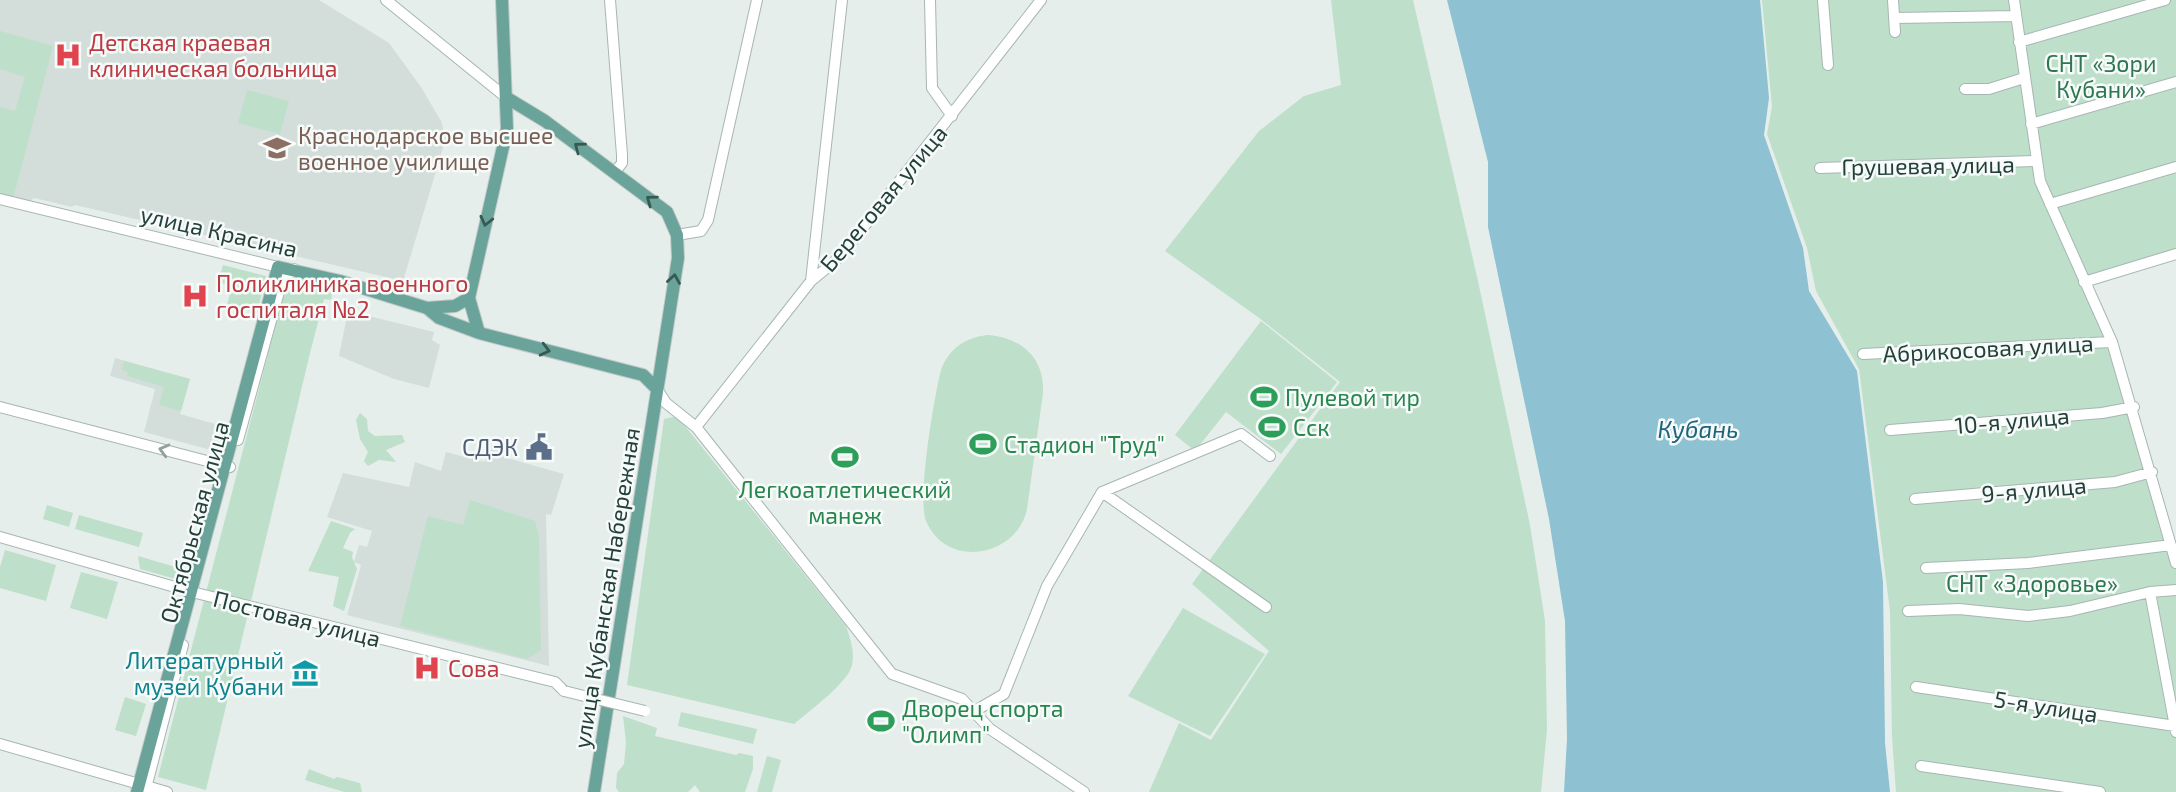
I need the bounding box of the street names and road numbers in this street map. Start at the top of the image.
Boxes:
street label: Береговая улица [814,119,953,278]
street label: Грушевая улица [1841,149,2015,182]
street label: улица Красина [138,199,300,264]
street label: Абрикосовая улица [1882,328,2094,369]
street label: 10-я улица [1953,401,2071,440]
street label: Октябрьская улица [154,418,235,626]
street label: улица Кубанская Набережная [567,426,646,751]
street label: 9-я улица [1980,470,2088,509]
street label: Постовая улица [210,584,384,653]
street label: 5-я улица [1992,684,2100,729]

